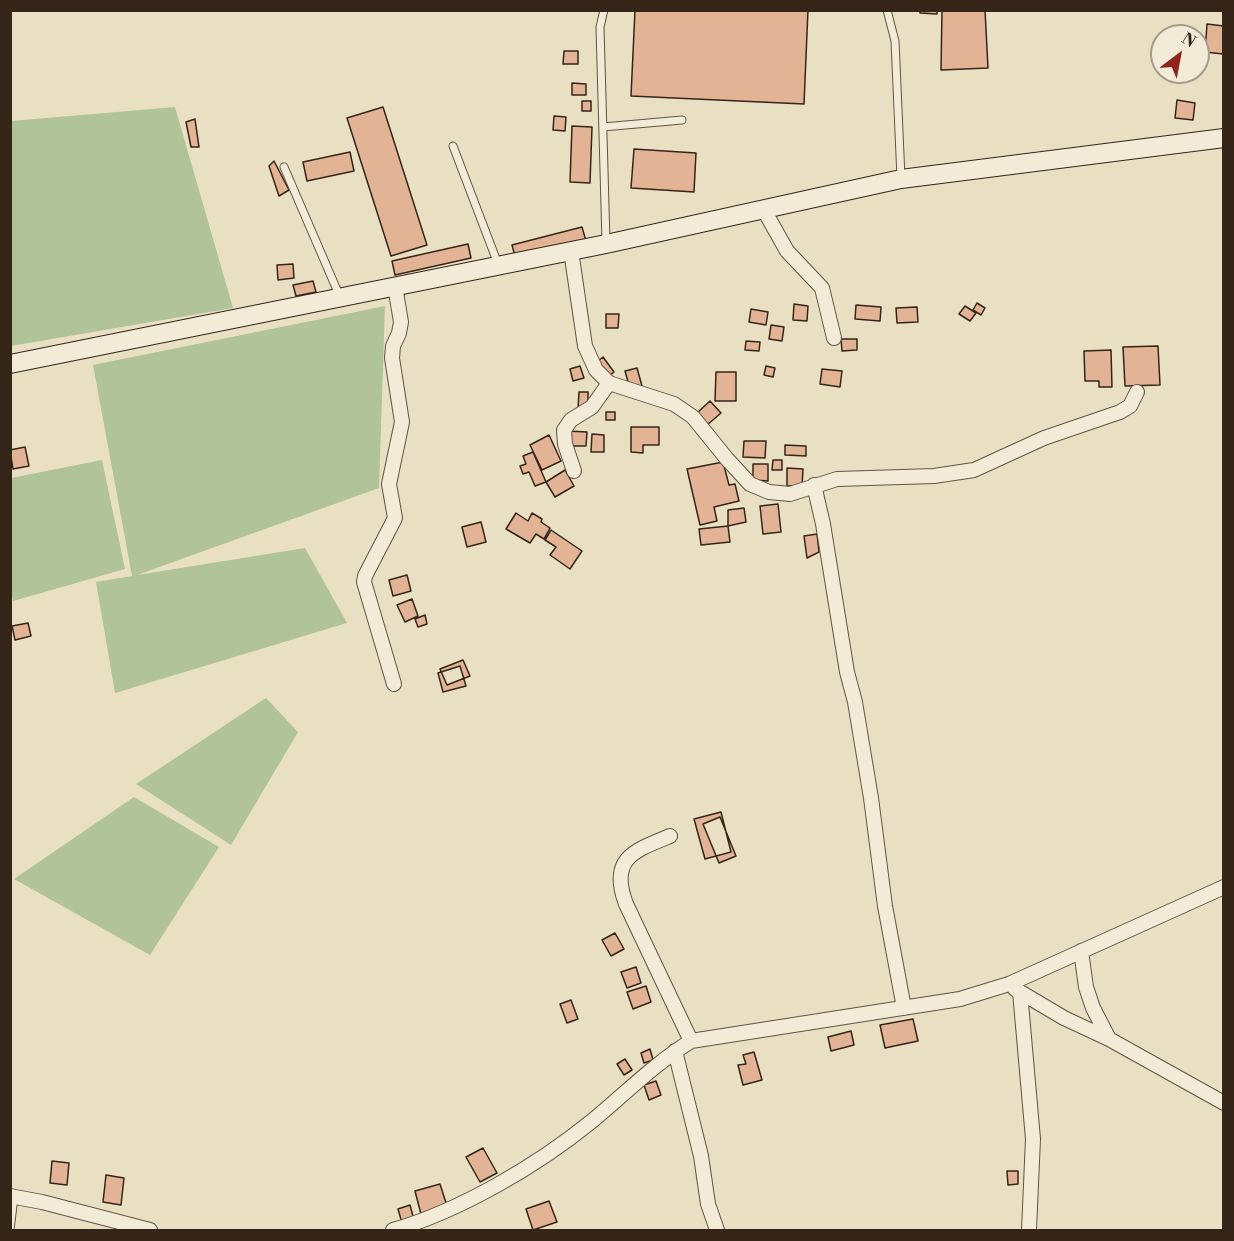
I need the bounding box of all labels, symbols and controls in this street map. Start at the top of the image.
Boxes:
north arrow [1150,24,1210,84]
text: N [1178,29,1199,52]

